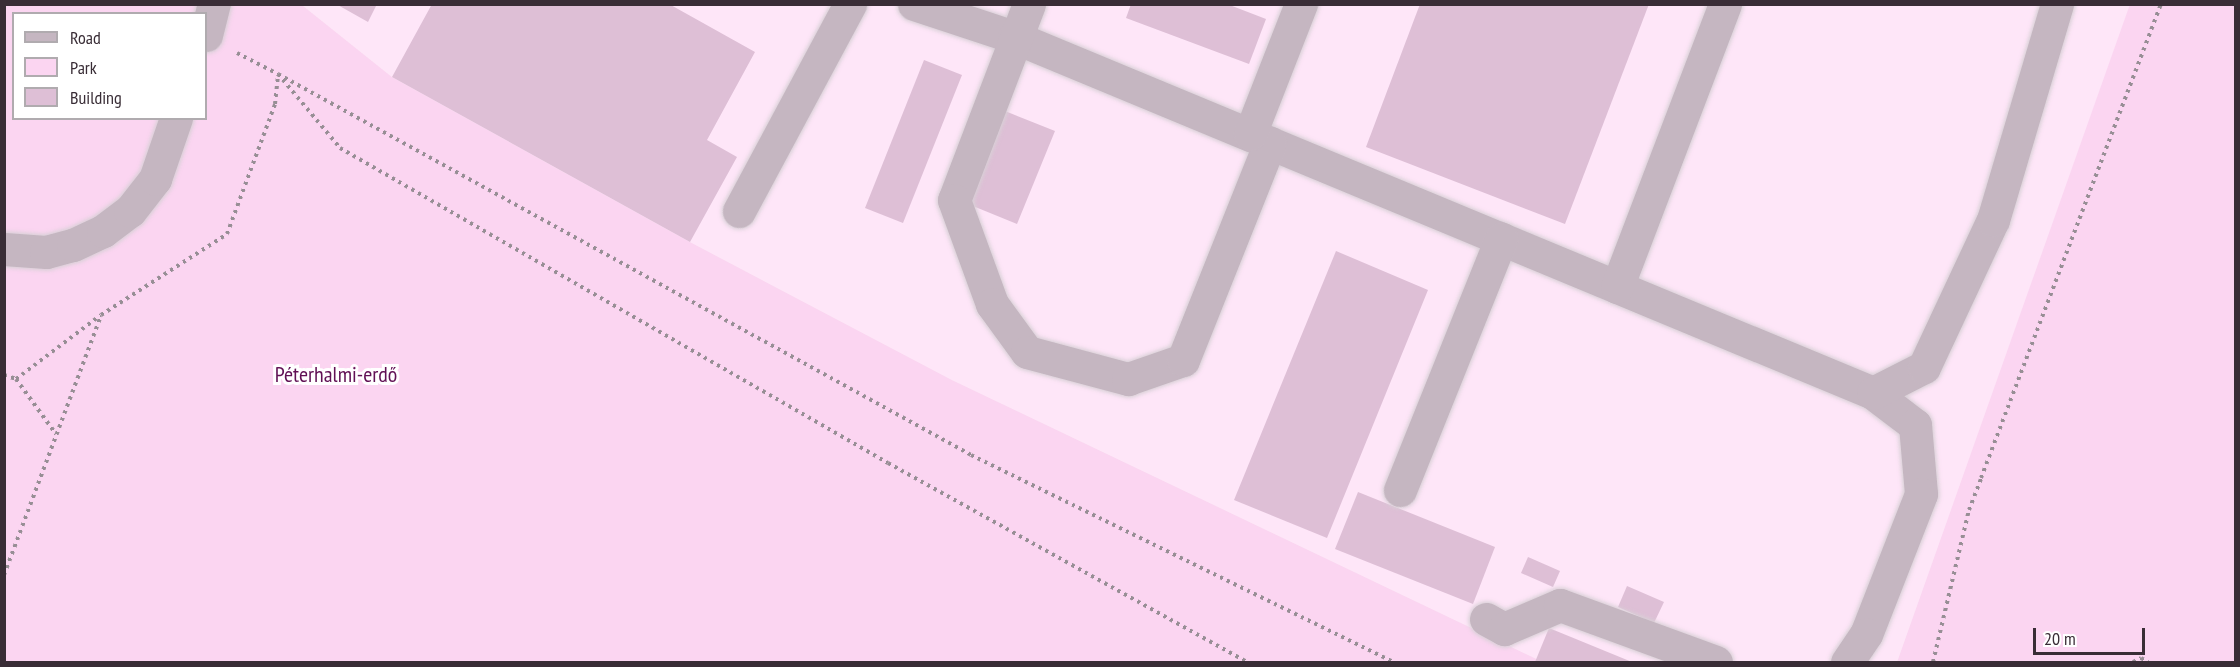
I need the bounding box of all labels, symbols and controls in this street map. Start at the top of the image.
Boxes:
legend [12,12,207,120]
text: Road [70,26,101,49]
text: Park [70,56,97,79]
text: Building [70,86,122,109]
park label: Péterhalmi-erdő [275,362,397,388]
scale bar [2036,616,2148,654]
text: 20 m [2044,627,2076,650]

